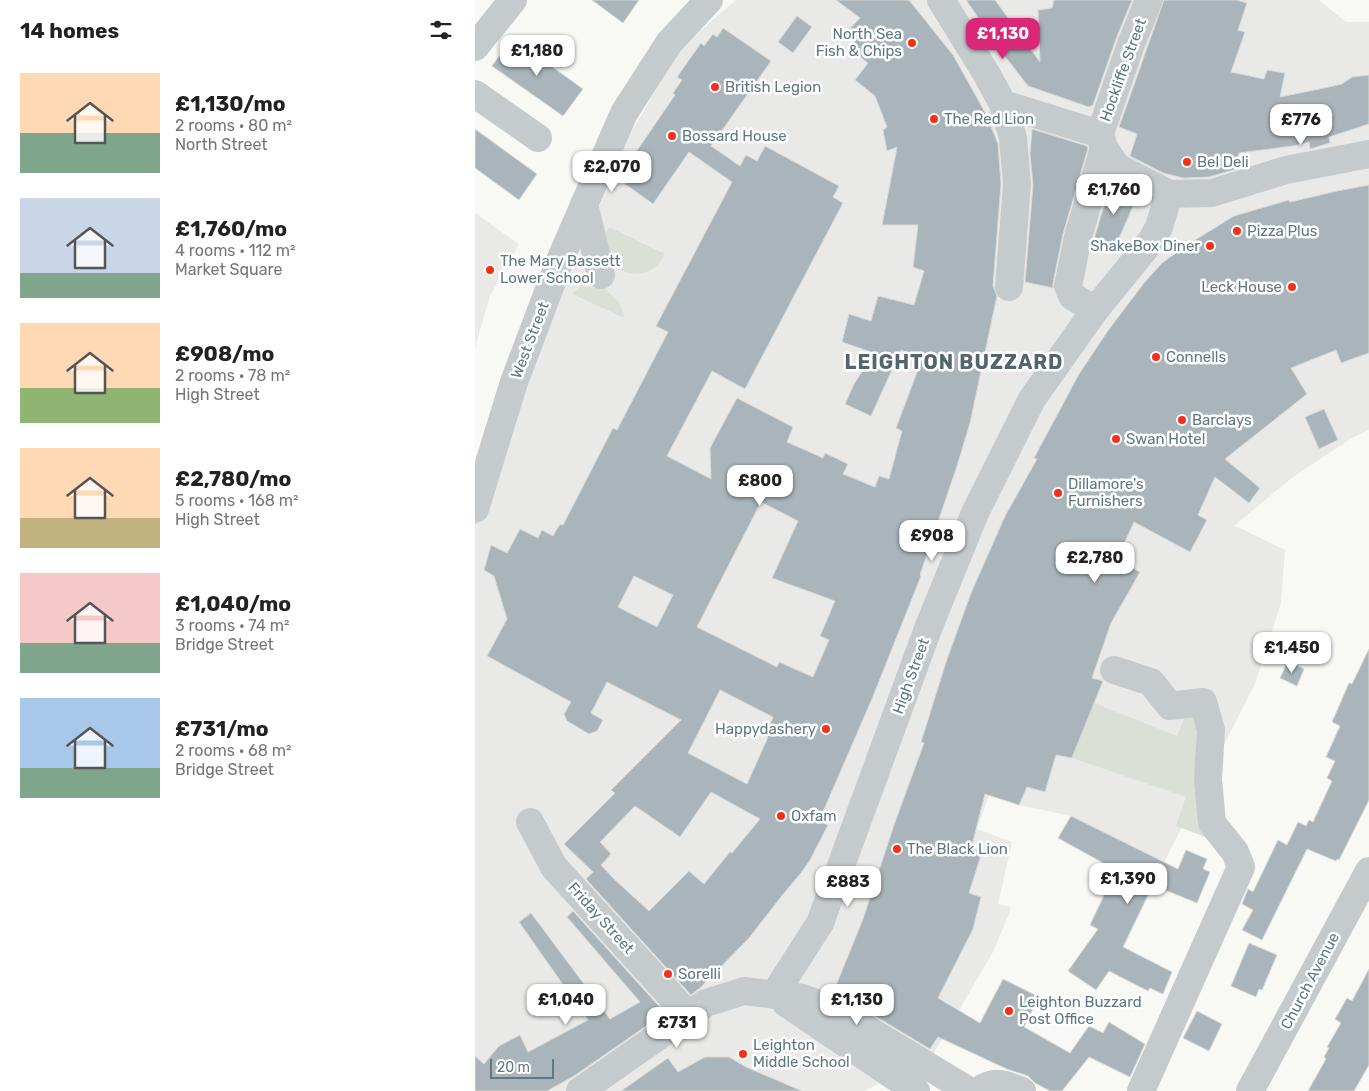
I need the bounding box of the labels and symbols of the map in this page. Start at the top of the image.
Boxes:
street label: Hockliffe Street [1096,16,1150,124]
pin: £1,130 [962,18,1044,60]
place label: North Sea Fish & Chips [816,25,902,60]
pin: £1,180 [496,34,578,77]
marker: North Sea Fish & Chips [906,37,918,49]
place label: British Legion [725,78,821,96]
marker: British Legion [709,81,721,93]
pin: £776 [1271,104,1331,146]
place label: The Red Lion [944,110,1034,128]
marker: The Red Lion [928,113,940,125]
place label: Bossard House [682,127,787,145]
marker: Bossard House [666,130,678,142]
pin: £2,070 [571,150,653,193]
place label: Bel Deli [1197,153,1249,171]
marker: Bel Deli [1181,156,1193,168]
pin: £1,760 [1073,174,1155,216]
place label: Pizza Plus [1247,222,1318,240]
marker: Pizza Plus [1231,225,1243,237]
place label: ShakeBox Diner [1090,237,1200,255]
marker: ShakeBox Diner [1204,240,1216,252]
place label: The Mary Bassett Lower School [500,252,621,287]
marker: The Mary Bassett Lower School [484,264,496,276]
place label: Leck House [1201,278,1282,296]
marker: Leck House [1286,281,1298,293]
street label: West Street [507,299,553,381]
place label: Connells [1166,348,1226,366]
district label: LEIGHTON BUZZARD [845,350,1063,374]
marker: Connells [1150,351,1162,363]
place label: Barclays [1192,411,1252,429]
marker: Barclays [1176,414,1188,426]
place label: Swan Hotel [1126,430,1205,448]
marker: Swan Hotel [1110,433,1122,445]
pin: £800 [730,464,790,507]
place label: Dillamore's Furnishers [1068,475,1144,510]
marker: Dillamore's Furnishers [1052,487,1064,499]
pin: £908 [902,520,962,562]
pin: £2,780 [1054,542,1136,584]
pin: £1,450 [1251,632,1333,674]
street label: High Street [889,635,933,716]
place label: Happydashery [715,720,816,738]
marker: Happydashery [820,723,832,735]
place label: Oxfam [791,807,837,825]
marker: Oxfam [775,810,787,822]
place label: The Black Lion [907,840,1008,858]
marker: The Black Lion [891,843,903,855]
pin: £1,390 [1087,862,1169,905]
pin: £883 [818,866,878,908]
street label: Friday Street [564,879,638,958]
street label: Church Avenue [1277,930,1343,1032]
place label: Sorelli [678,965,721,983]
marker: Sorelli [662,968,674,980]
pin: £1,040 [525,984,607,1026]
pin: £1,130 [816,984,898,1026]
place label: Leighton Buzzard Post Office [1019,993,1142,1028]
marker: Leighton Buzzard Post Office [1003,1005,1015,1017]
pin: £731 [647,1006,707,1049]
place label: Leighton Middle School [753,1036,850,1071]
marker: Leighton Middle School [737,1048,749,1060]
scale bar [490,1056,554,1079]

